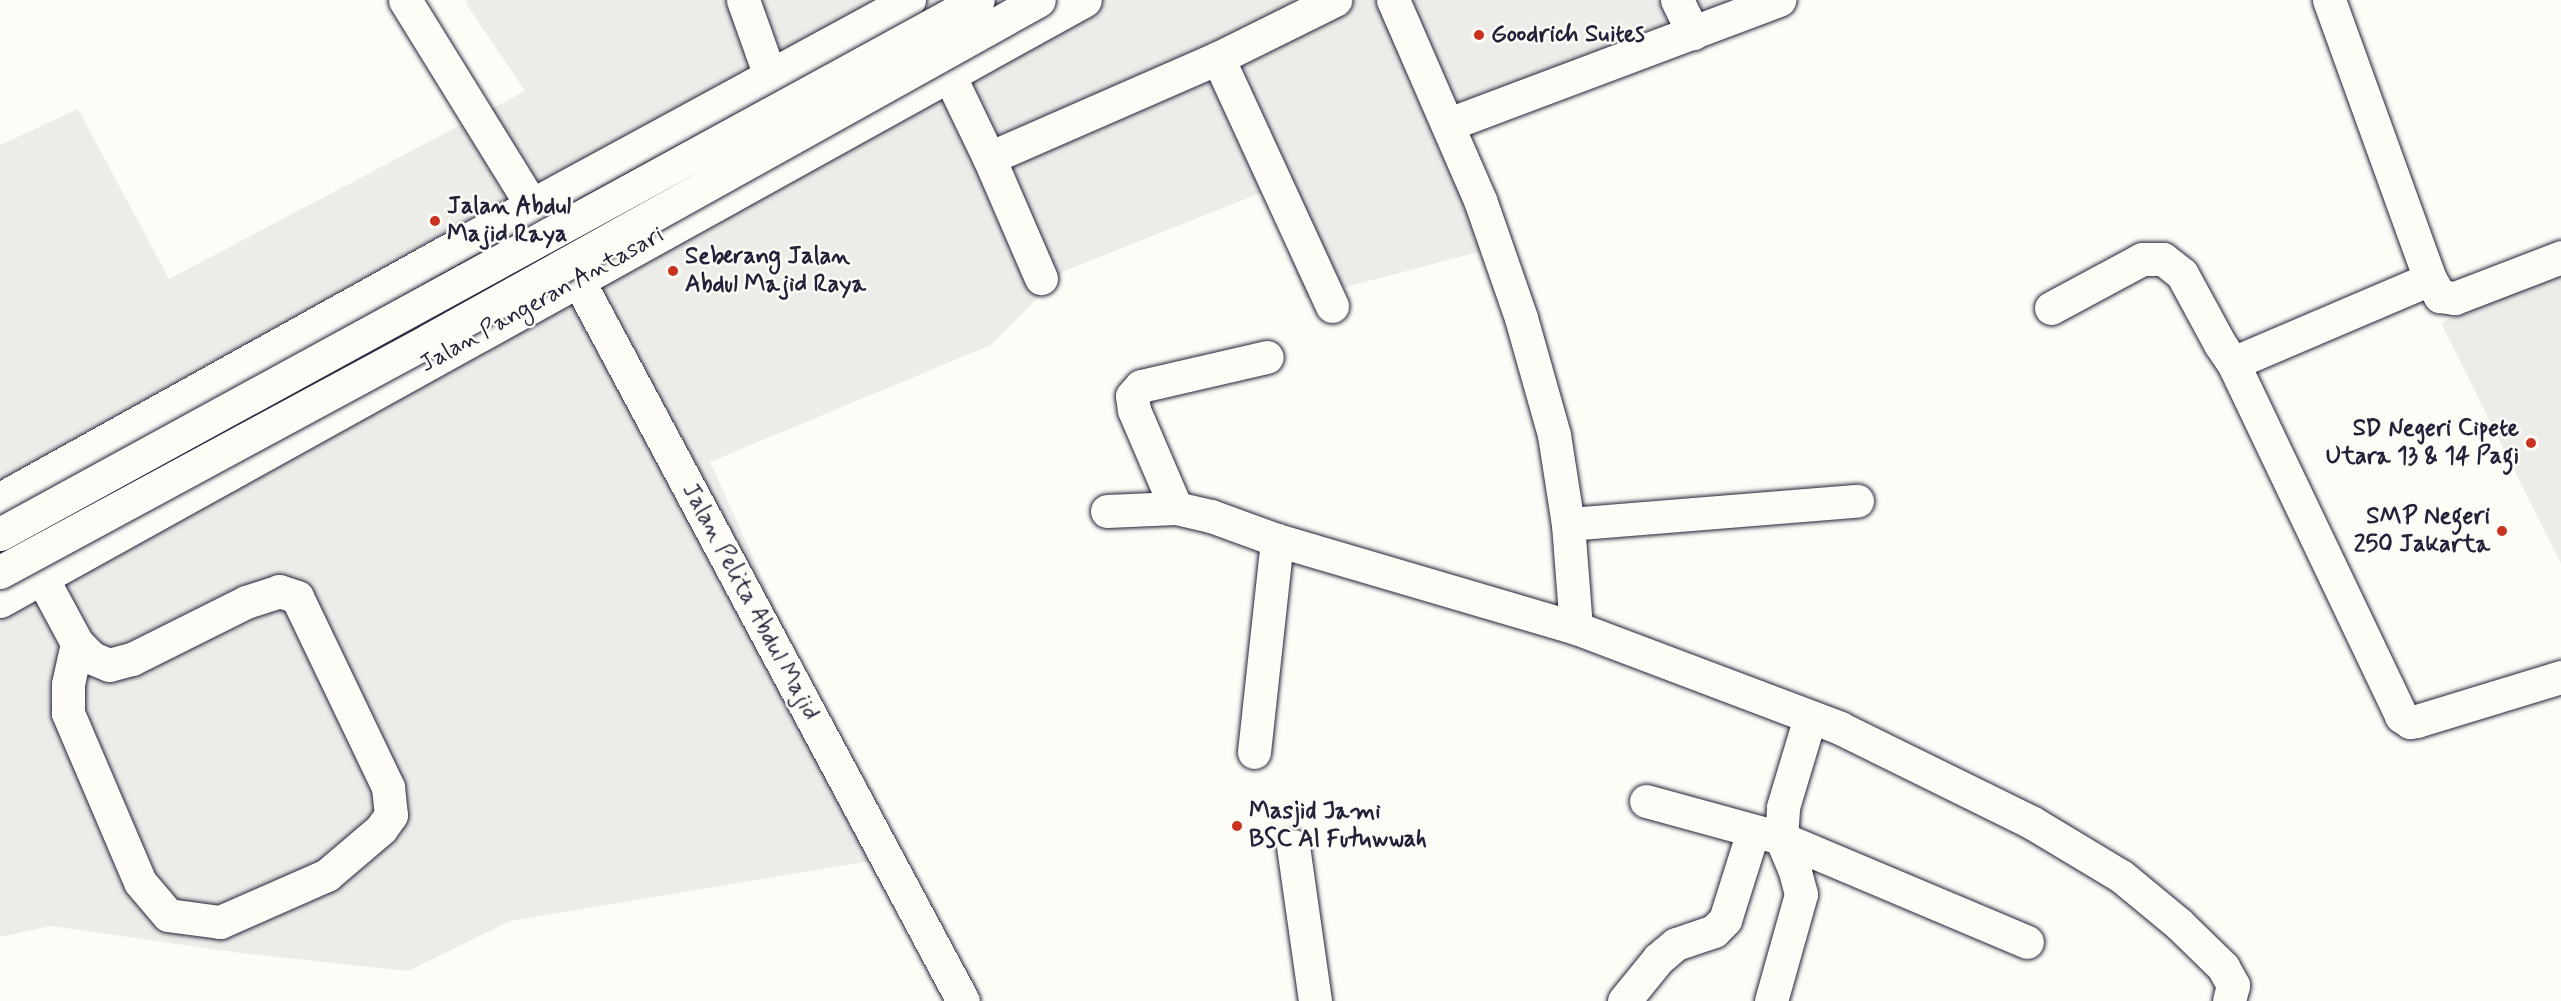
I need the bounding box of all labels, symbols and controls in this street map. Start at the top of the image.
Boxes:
place label: Goodrich Suites [1491,21,1645,49]
marker: Goodrich Suites [1472,28,1486,42]
place label: Jalan Abdul Majid Raya [447,193,569,249]
marker: Jalan Abdul Majid Raya [428,214,442,228]
street label: Jalan Pangeran Antasari [421,224,663,376]
place label: Seberang Jalan Abdul Majid Raya [685,243,862,299]
marker: Seberang Jalan Abdul Majid Raya [666,264,680,278]
place label: SD Negeri Cipete Utara 13 & 14 Pagi [2326,415,2519,471]
marker: SD Negeri Cipete Utara 13 & 14 Pagi [2524,436,2538,450]
street label: Jalan Pelita Abdul Majid [676,481,824,723]
place label: SMP Negeri 250 Jakarta [2354,503,2490,559]
marker: SMP Negeri 250 Jakarta [2495,524,2509,538]
place label: Masjid Jami BSC Al Futuwwah [1249,798,1429,854]
marker: Masjid Jami BSC Al Futuwwah [1230,819,1244,833]

